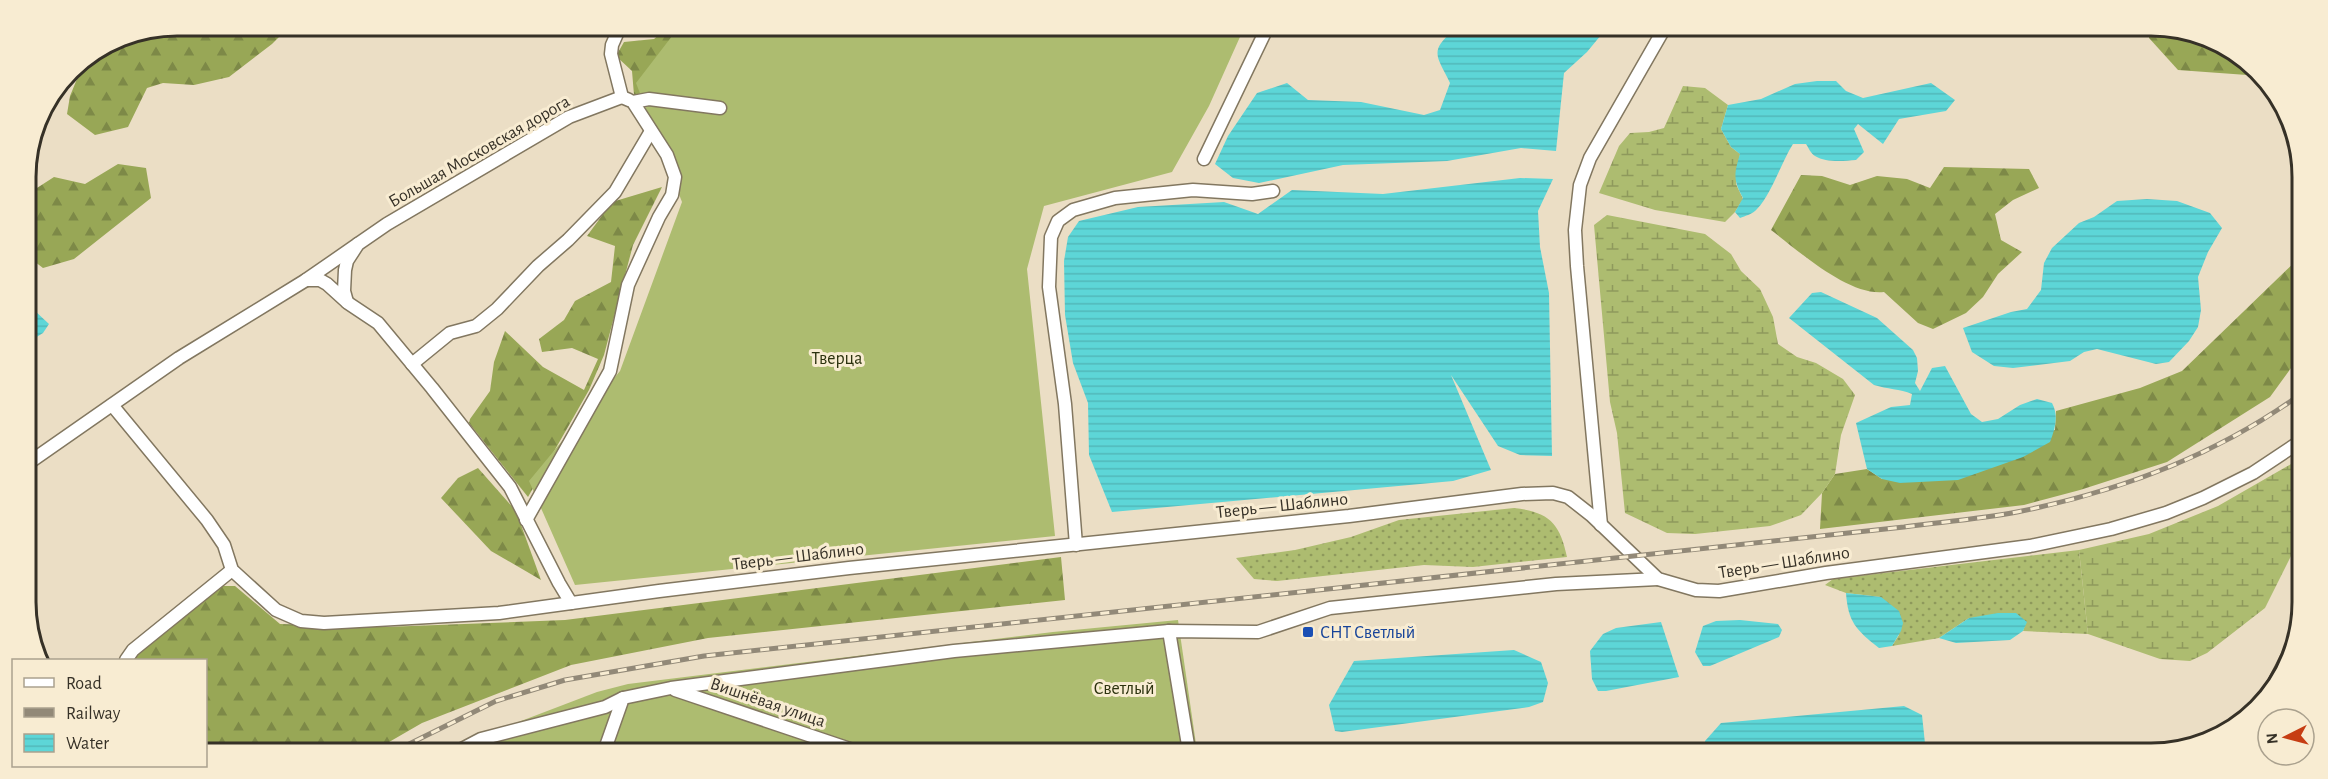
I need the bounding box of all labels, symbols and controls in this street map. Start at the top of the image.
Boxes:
street label: Большая Московская дорога [386,93,573,211]
park label: Тверца [812,350,862,368]
street label: Тверь — Шаблино [1215,489,1349,522]
street label: Тверь — Шаблино [731,539,865,574]
street label: Тверь — Шаблино [1717,543,1851,582]
place label: СНТ Светлый [1320,624,1415,642]
marker: СНТ Светлый [1301,625,1315,639]
legend [12,659,207,767]
text: Road [66,675,102,693]
street label: Вишнёвая улица [708,675,828,731]
park label: Светлый [1093,680,1155,698]
text: Railway [66,705,121,723]
north arrow [2256,707,2316,767]
text: N [2264,732,2281,745]
text: Water [66,735,109,753]

